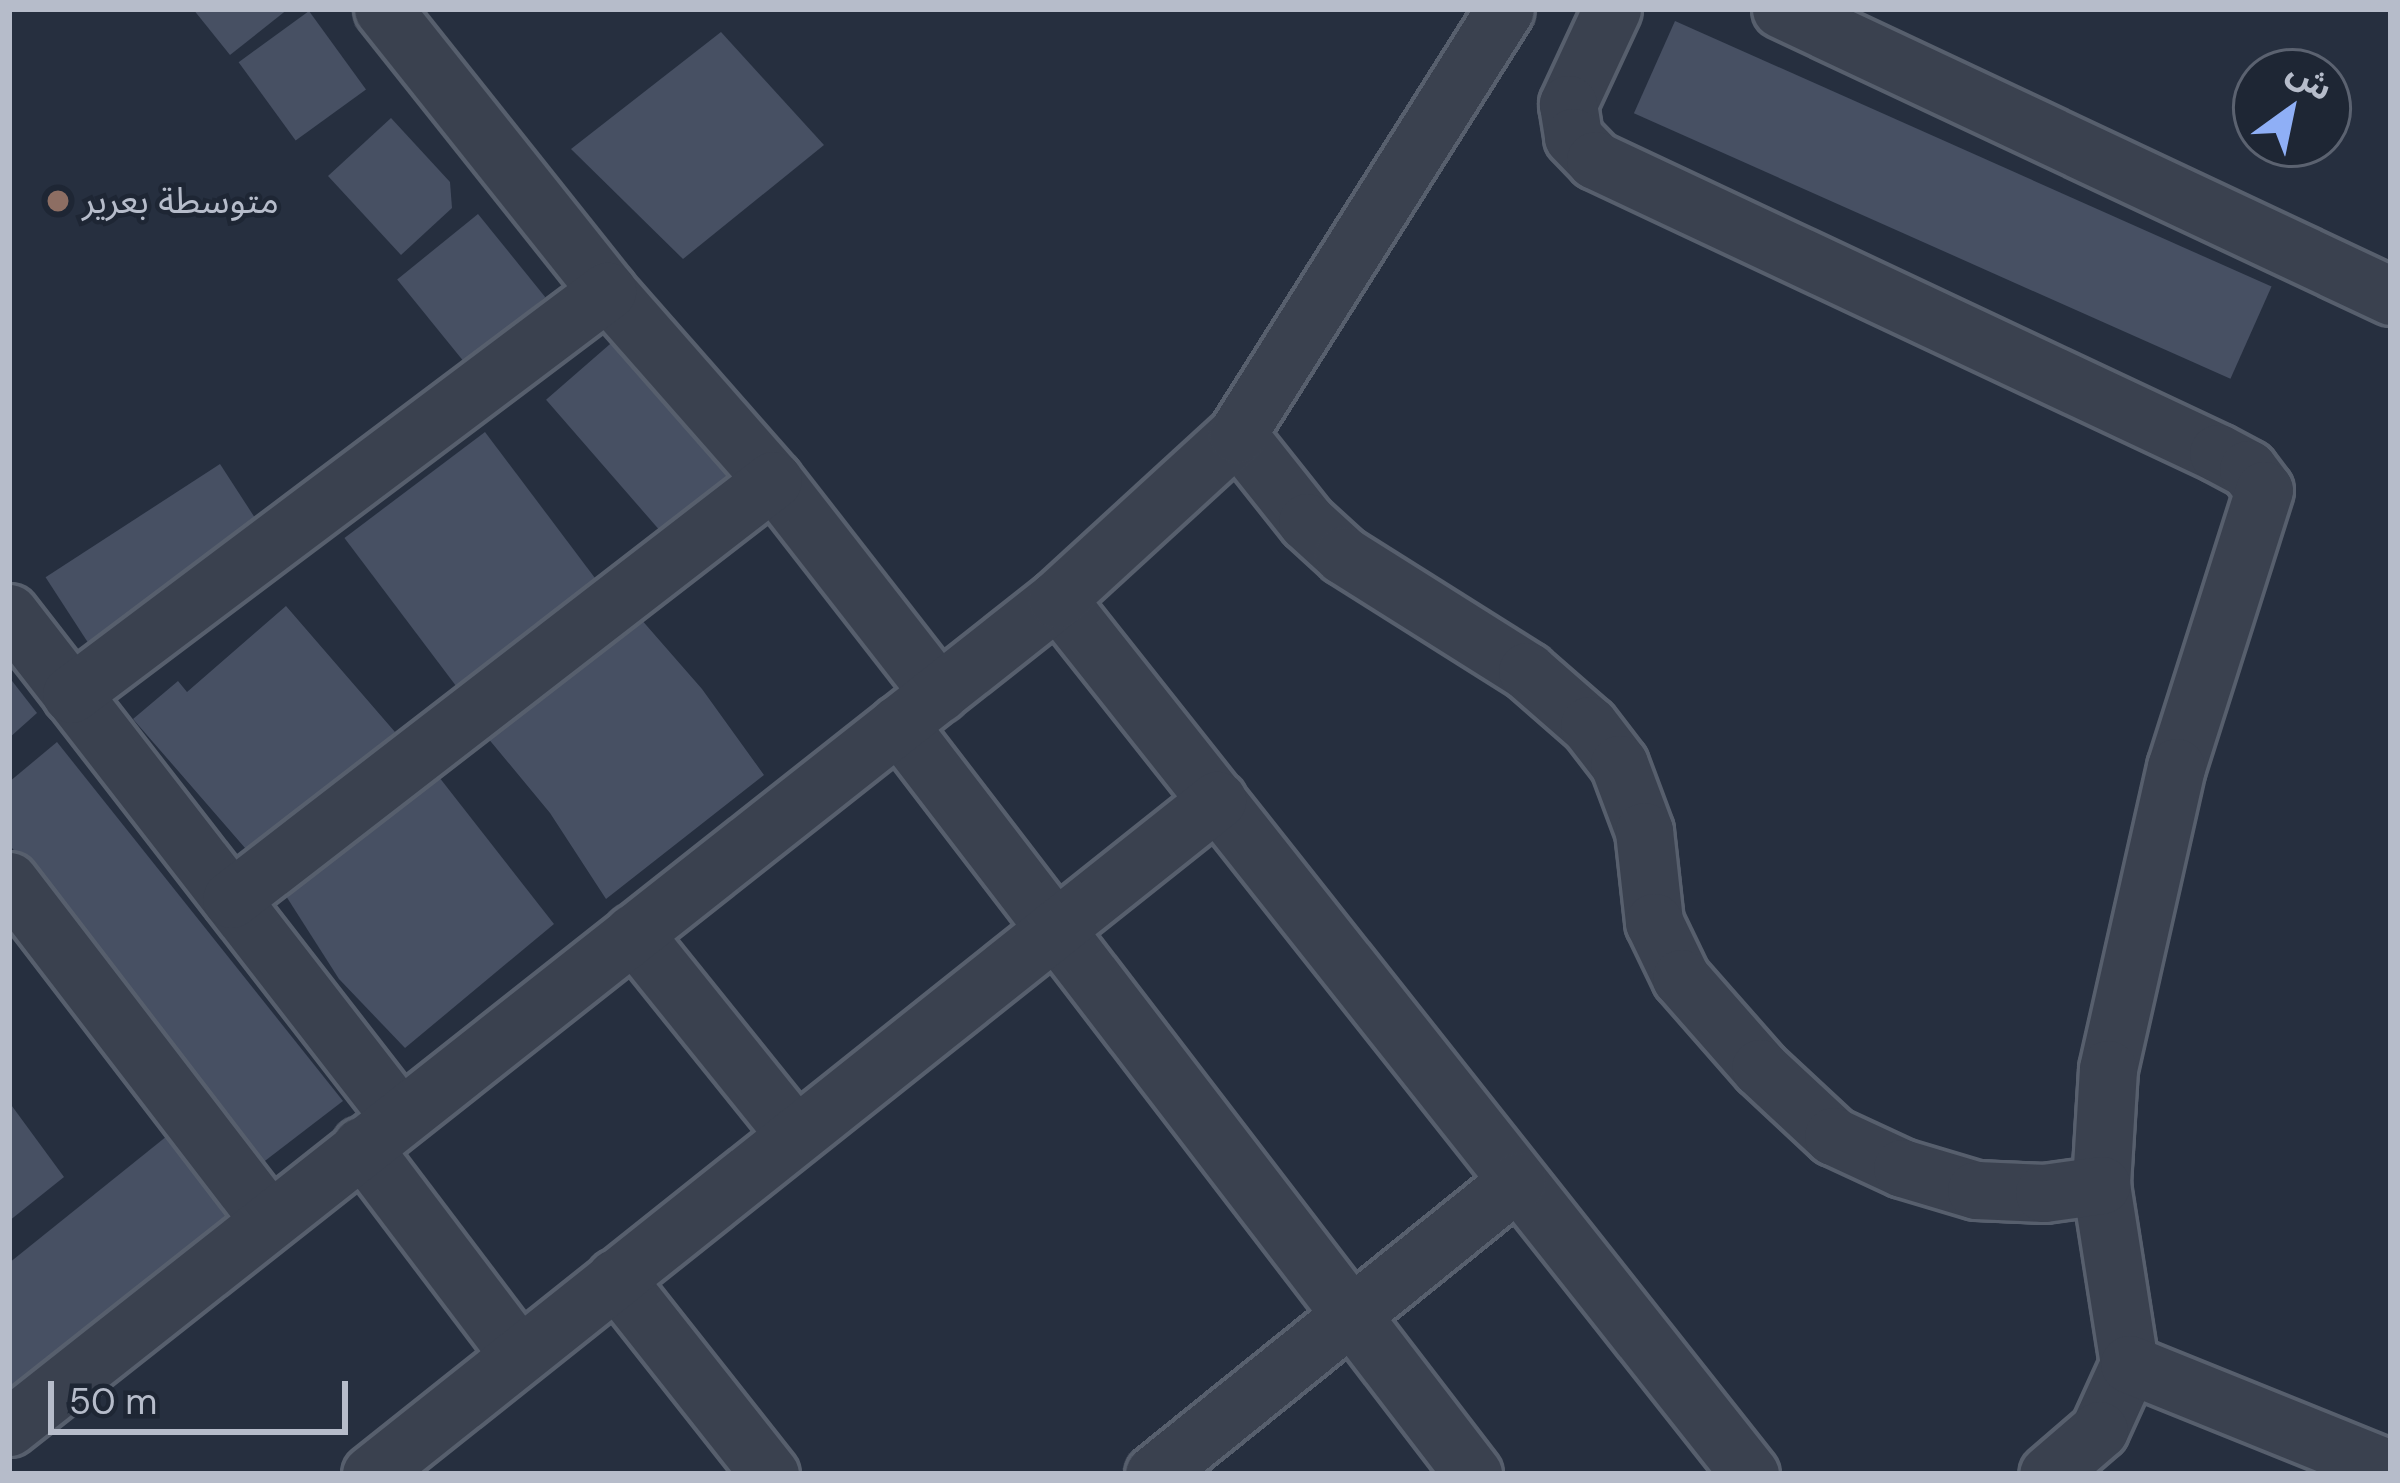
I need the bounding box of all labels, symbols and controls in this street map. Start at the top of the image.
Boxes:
north arrow [2232,48,2352,168]
text: ش [2280,50,2341,110]
place label: متوسطة بعرير [82,179,279,223]
marker: متوسطة بعرير [45,188,71,214]
scale bar [54,1357,354,1431]
text: 50 m [69,1378,157,1425]

